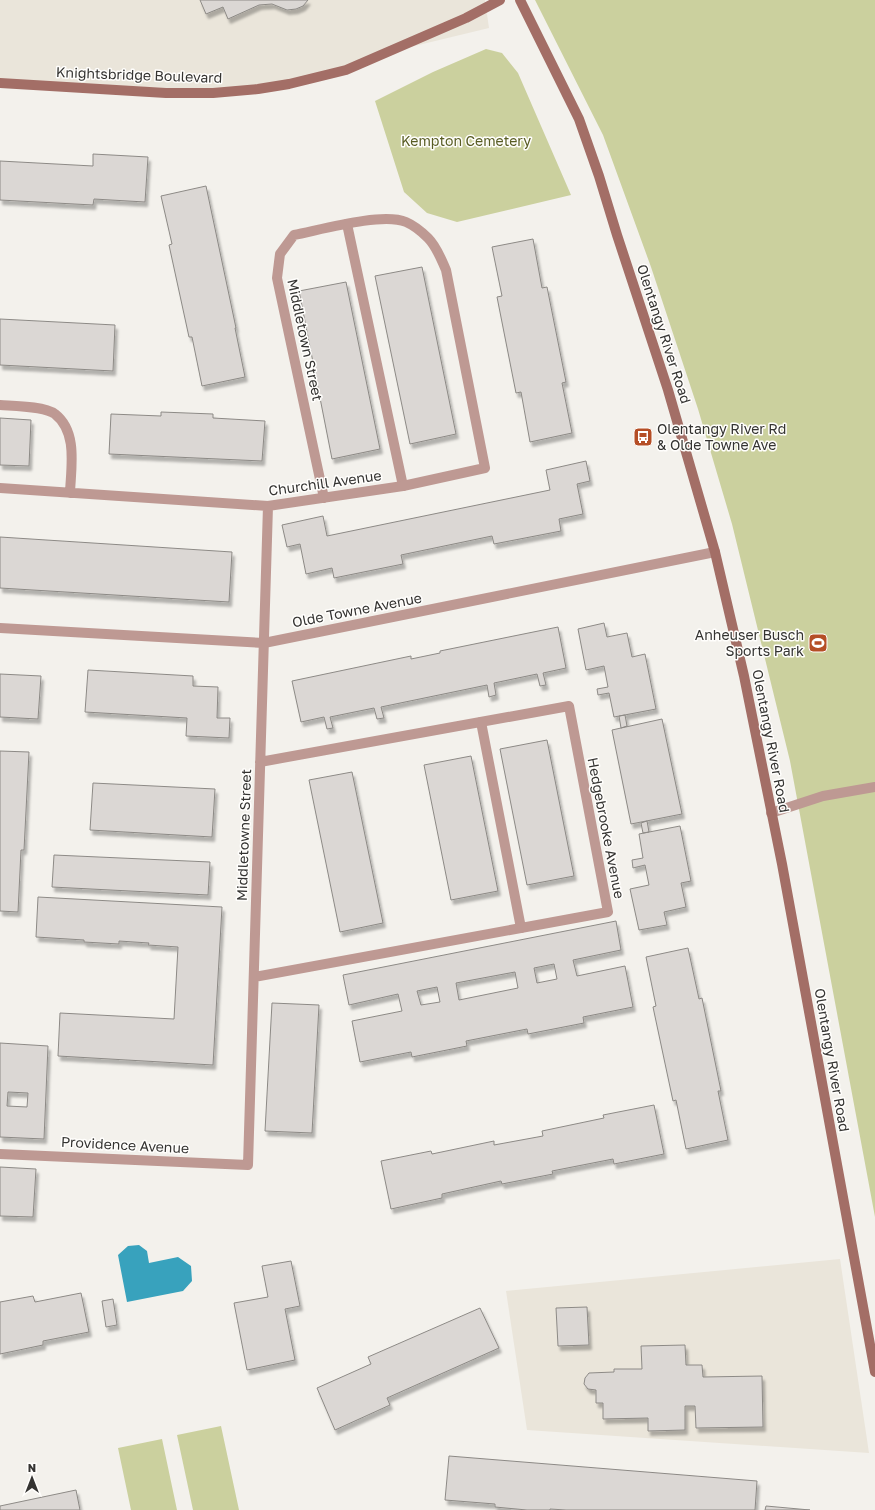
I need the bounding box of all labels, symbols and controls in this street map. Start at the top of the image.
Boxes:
street label: Knightsbridge Boulevard [56,63,223,86]
park label: Kempton Cemetery [401,132,531,149]
street label: Olentangy River Road [634,262,695,406]
street label: Middletown Street [284,277,327,402]
place label: Olentangy River Rd & Olde Towne Ave [657,420,786,453]
bus stop icon: Olentangy River Rd & Olde Towne Ave [632,426,654,448]
street label: Churchill Avenue [267,466,382,499]
street label: Olde Towne Avenue [291,589,423,630]
place label: Anheuser Busch Sports Park [695,626,804,659]
sports icon: Anheuser Busch Sports Park [807,632,829,654]
street label: Olentangy River Road [749,668,794,814]
street label: Hedgebrooke Avenue [584,756,629,900]
street label: Middletowne Street [233,769,254,901]
street label: Olentangy River Road [811,987,854,1133]
street label: Providence Avenue [61,1133,189,1156]
north arrow [12,1458,52,1498]
text: N [28,1461,36,1474]

